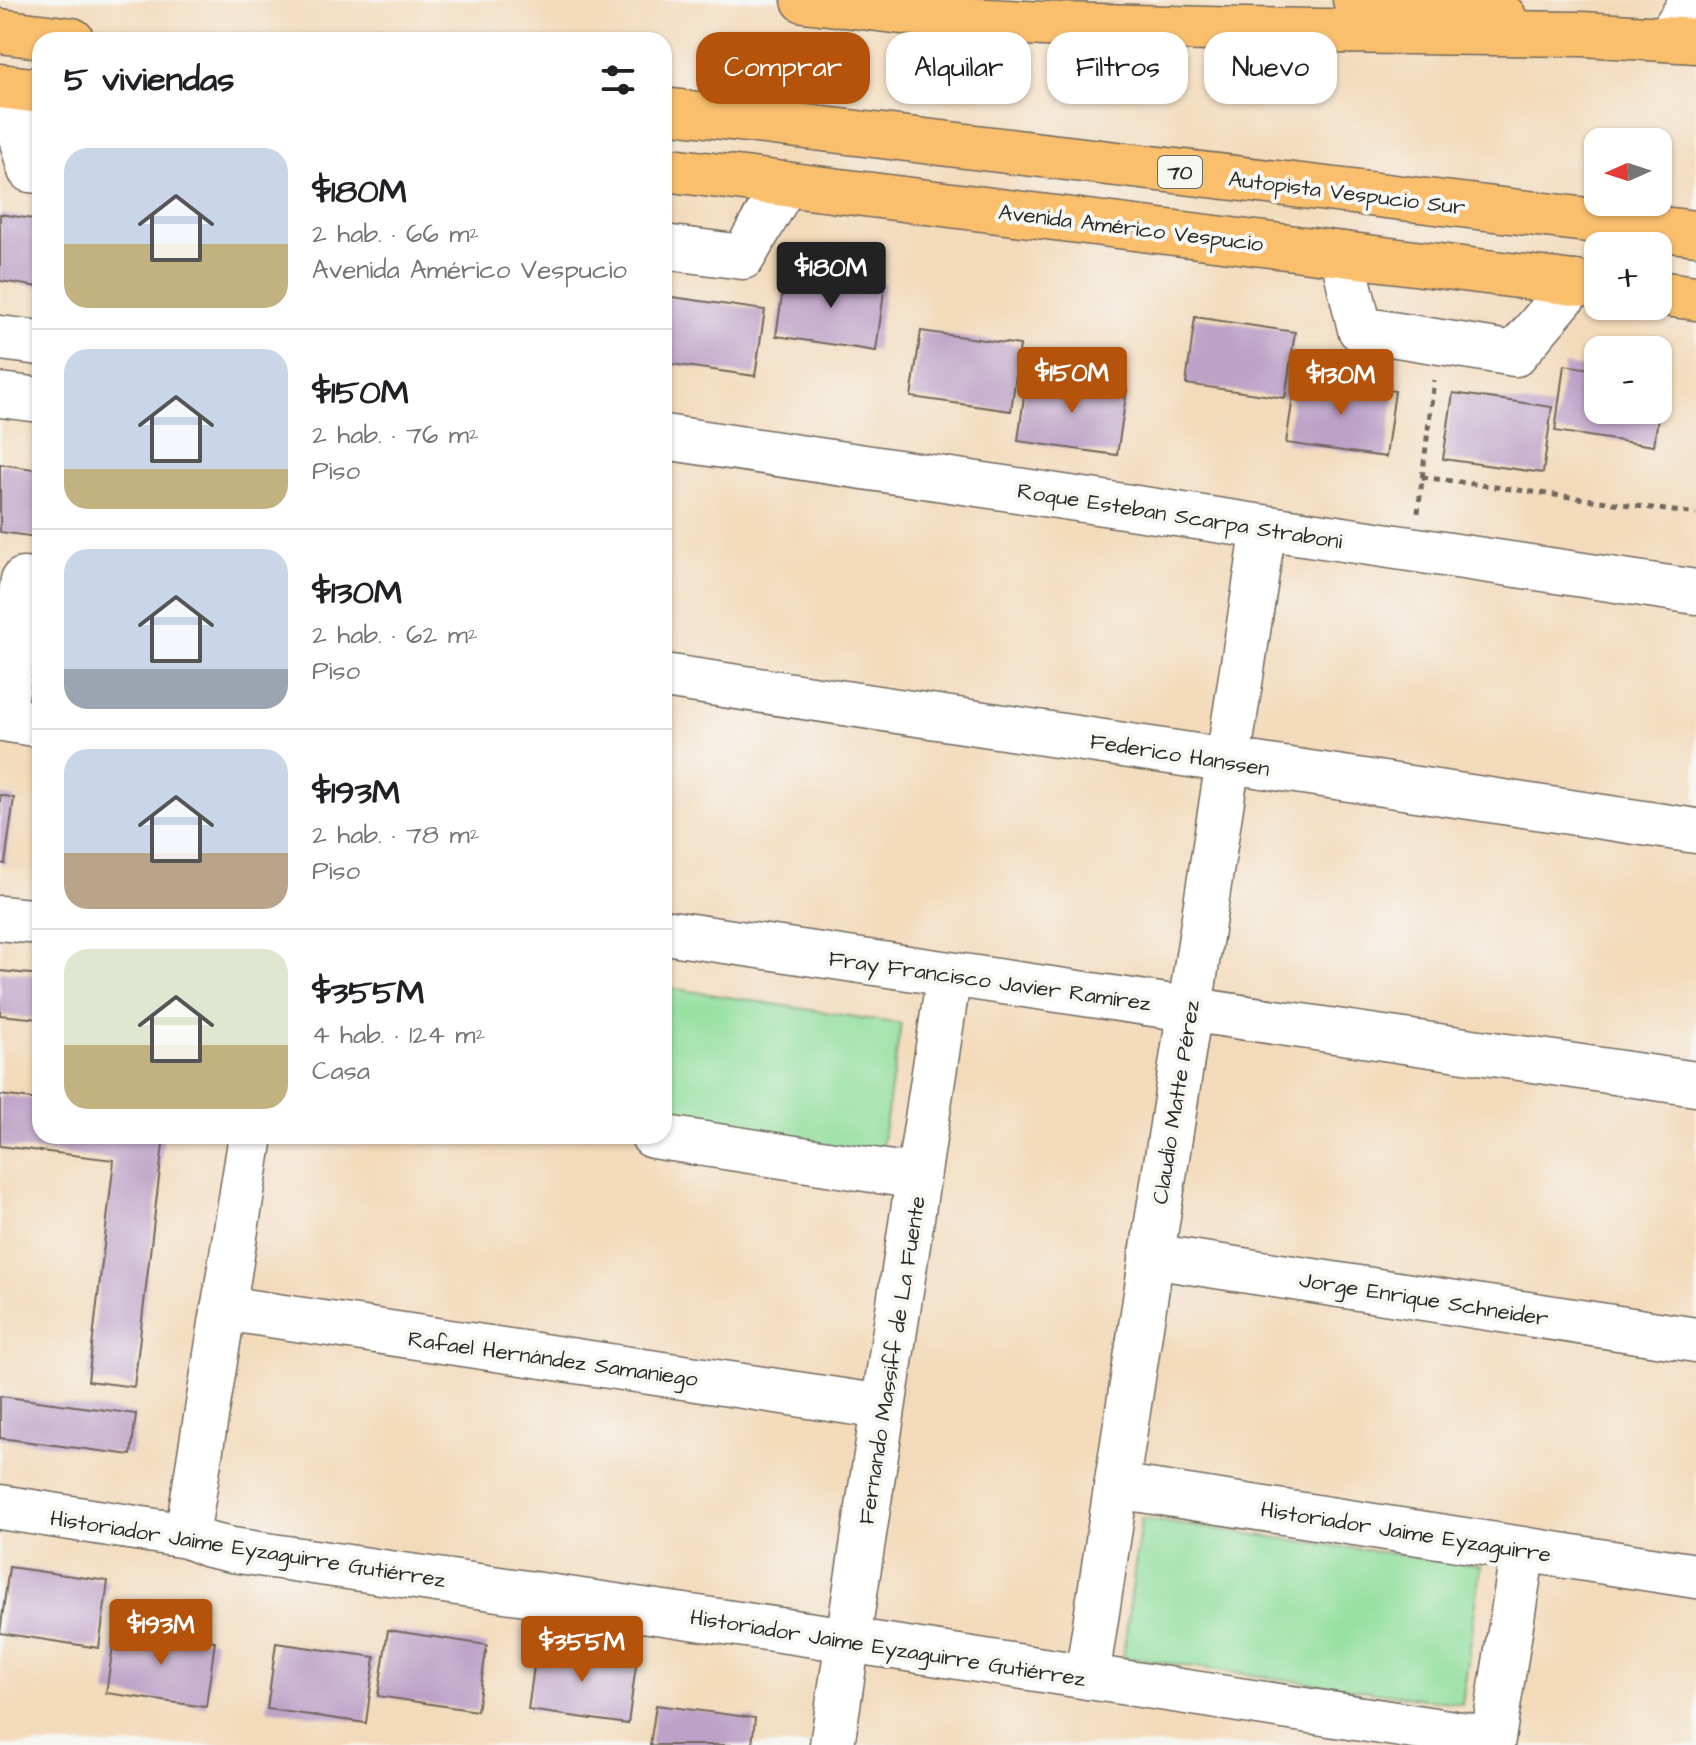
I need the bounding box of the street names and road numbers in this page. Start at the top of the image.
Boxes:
road number: 70 [1158,156,1202,188]
street label: Autopista Vespucio Sur [1227,164,1467,223]
street label: Avenida Américo Vespucio [997,197,1266,260]
street label: Roque Esteban Scarpa Straboni [1015,475,1344,557]
street label: Federico Hanssen [1088,726,1272,785]
street label: Fray Francisco Javier Ramírez [827,944,1153,1020]
street label: Claudio Matte Pérez [1145,998,1208,1206]
street label: Fernando Massiff de La Fuente [851,1194,934,1527]
street label: Jorge Enrique Schneider [1297,1265,1550,1335]
street label: Rafael Hernández Samaniego [406,1324,700,1396]
street label: Historiador Jaime Eyzaguirre [1258,1494,1553,1572]
street label: Historiador Jaime Eyzaguirre Gutiérrez [48,1503,448,1597]
street label: Historiador Jaime Eyzaguirre Gutiérrez [688,1602,1088,1696]

